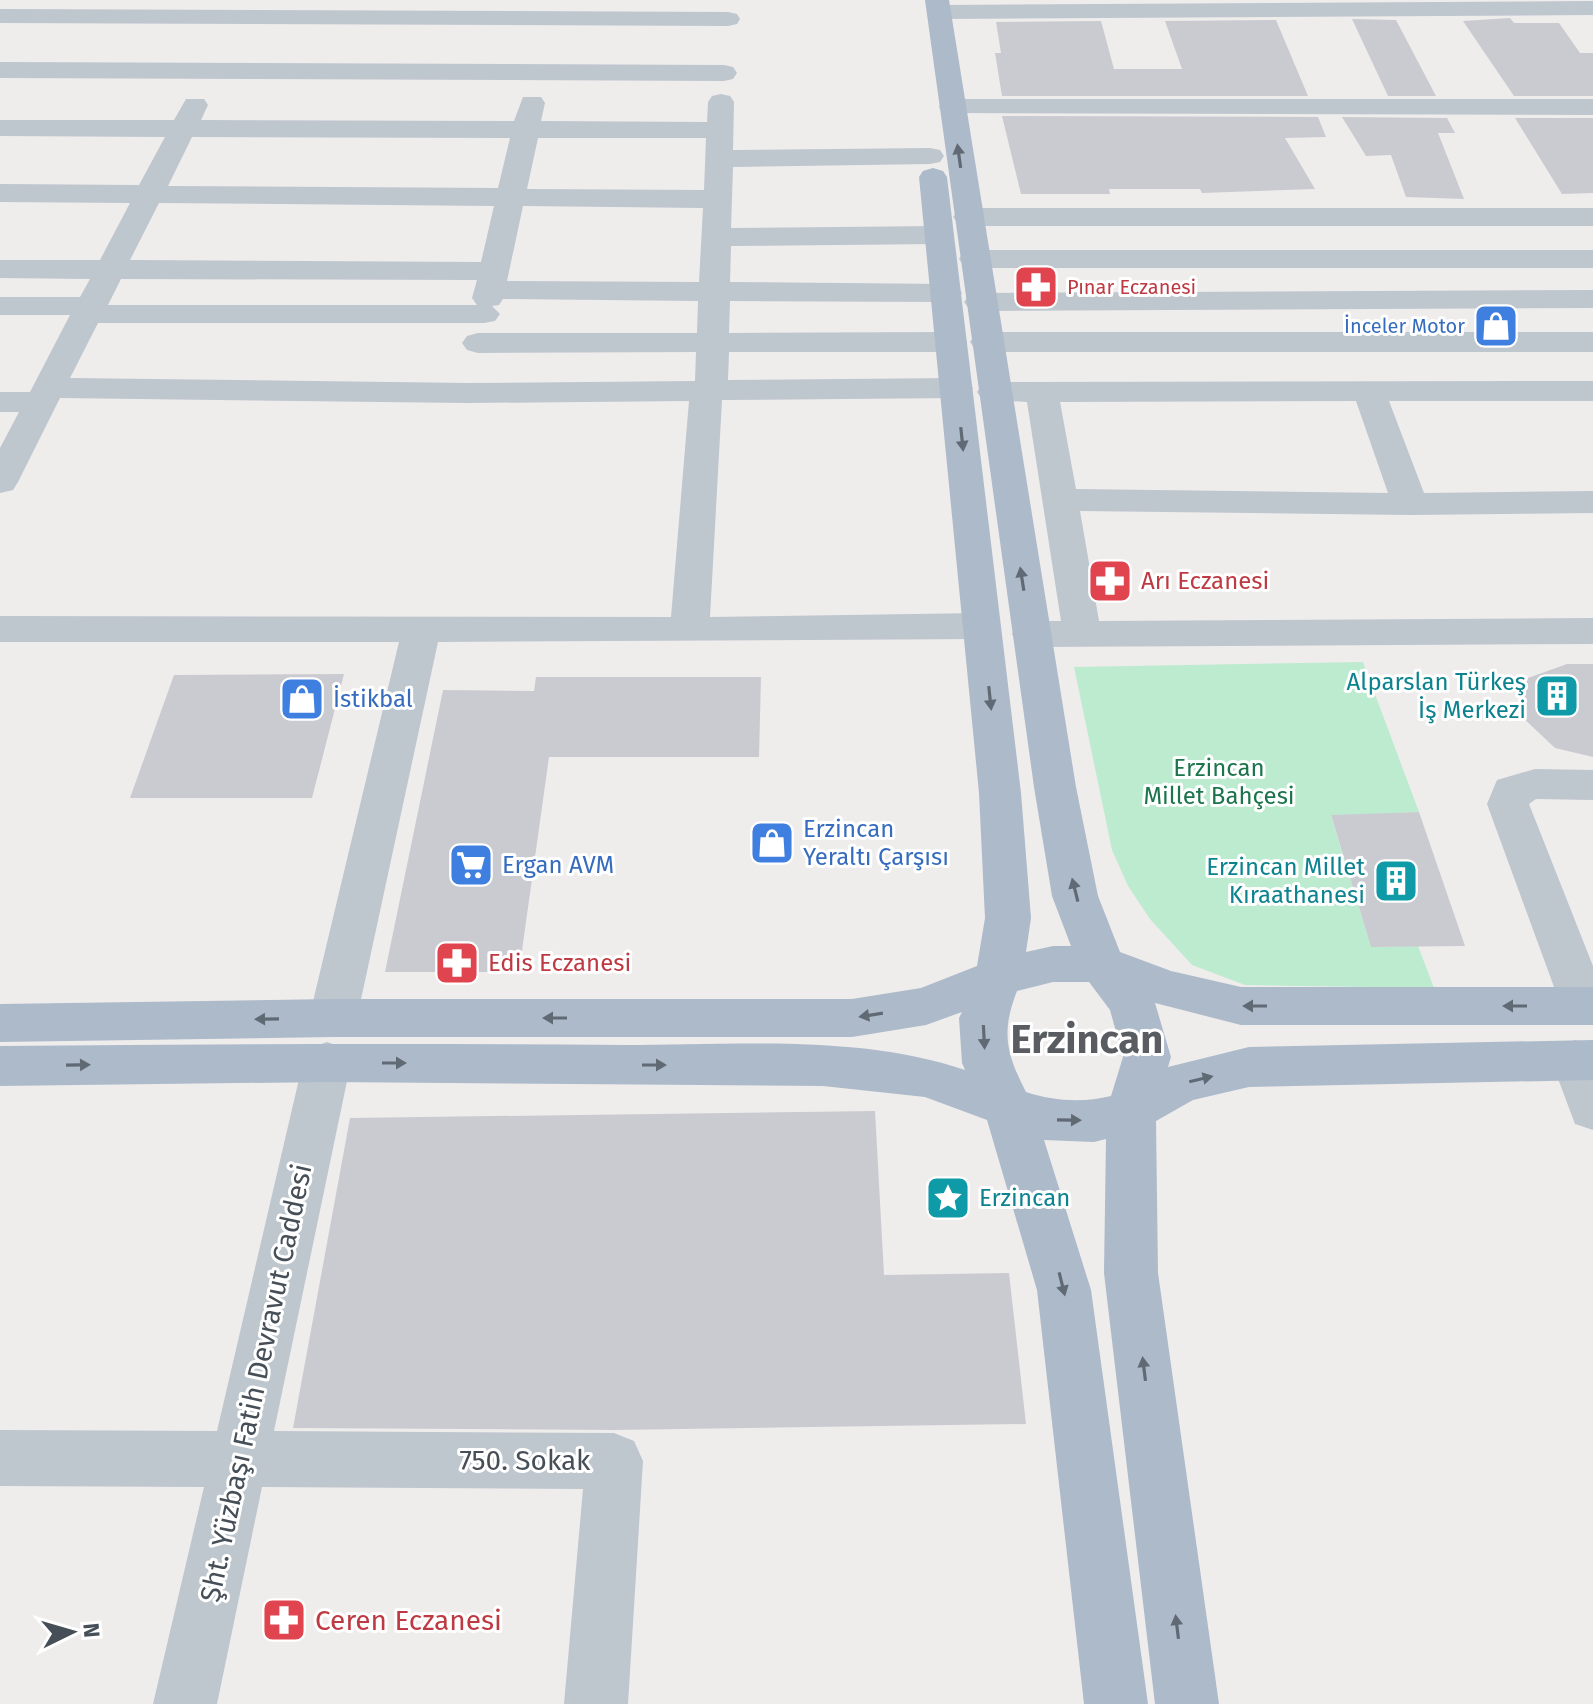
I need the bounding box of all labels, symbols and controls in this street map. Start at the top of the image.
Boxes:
one-way arrow [952,143,965,168]
pharmacy icon: Pınar Eczanesi [1012,263,1060,311]
place label: Pınar Eczanesi [1067,275,1196,299]
shop icon: İnceler Motor [1472,302,1520,350]
place label: İnceler Motor [1344,314,1465,338]
one-way arrow [955,427,968,452]
pharmacy icon: Arı Eczanesi [1086,557,1134,605]
one-way arrow [1016,566,1028,591]
place label: Arı Eczanesi [1141,567,1269,595]
place label: Alparslan Türkeş İş Merkezi [1347,668,1526,724]
building icon: Alparslan Türkeş İş Merkezi [1533,672,1581,720]
shop icon: İstikbal [278,675,326,723]
place label: İstikbal [333,685,413,713]
one-way arrow [983,686,996,711]
park label: Erzincan Millet Bahçesi [1143,754,1295,810]
place label: Erzincan Yeraltı Çarşısı [803,815,949,871]
shop icon: Erzincan Yeraltı Çarşısı [748,819,796,867]
supermarket icon: Ergan AVM [447,841,495,889]
place label: Ergan AVM [502,851,614,879]
place label: Erzincan Millet Kıraathanesi [1206,853,1365,909]
building icon: Erzincan Millet Kıraathanesi [1372,857,1420,905]
one-way arrow [1068,878,1080,903]
pharmacy icon: Edis Eczanesi [433,939,481,987]
place label: Edis Eczanesi [488,949,631,977]
one-way arrow [1242,1000,1267,1012]
one-way arrow [1502,1000,1527,1012]
one-way arrow [858,1009,883,1022]
one-way arrow [542,1012,567,1024]
one-way arrow [254,1013,279,1026]
district label: Erzincan [1011,1016,1163,1064]
one-way arrow [978,1025,991,1050]
one-way arrow [382,1056,407,1069]
one-way arrow [66,1059,91,1071]
one-way arrow [642,1059,667,1071]
one-way arrow [1189,1072,1214,1085]
one-way arrow [1057,1114,1082,1127]
street label: Şht. Yüzbaşı Fatih Devravut Caddesi [193,1161,319,1605]
place icon: Erzincan [924,1174,972,1222]
place label: Erzincan [979,1184,1070,1212]
one-way arrow [1056,1271,1068,1296]
one-way arrow [1137,1356,1150,1381]
street label: 750. Sokak [460,1444,591,1477]
north arrow [32,1592,112,1672]
pharmacy icon: Ceren Eczanesi [260,1596,308,1644]
place label: Ceren Eczanesi [315,1604,502,1637]
one-way arrow [1170,1614,1183,1639]
text: N [77,1622,106,1639]

